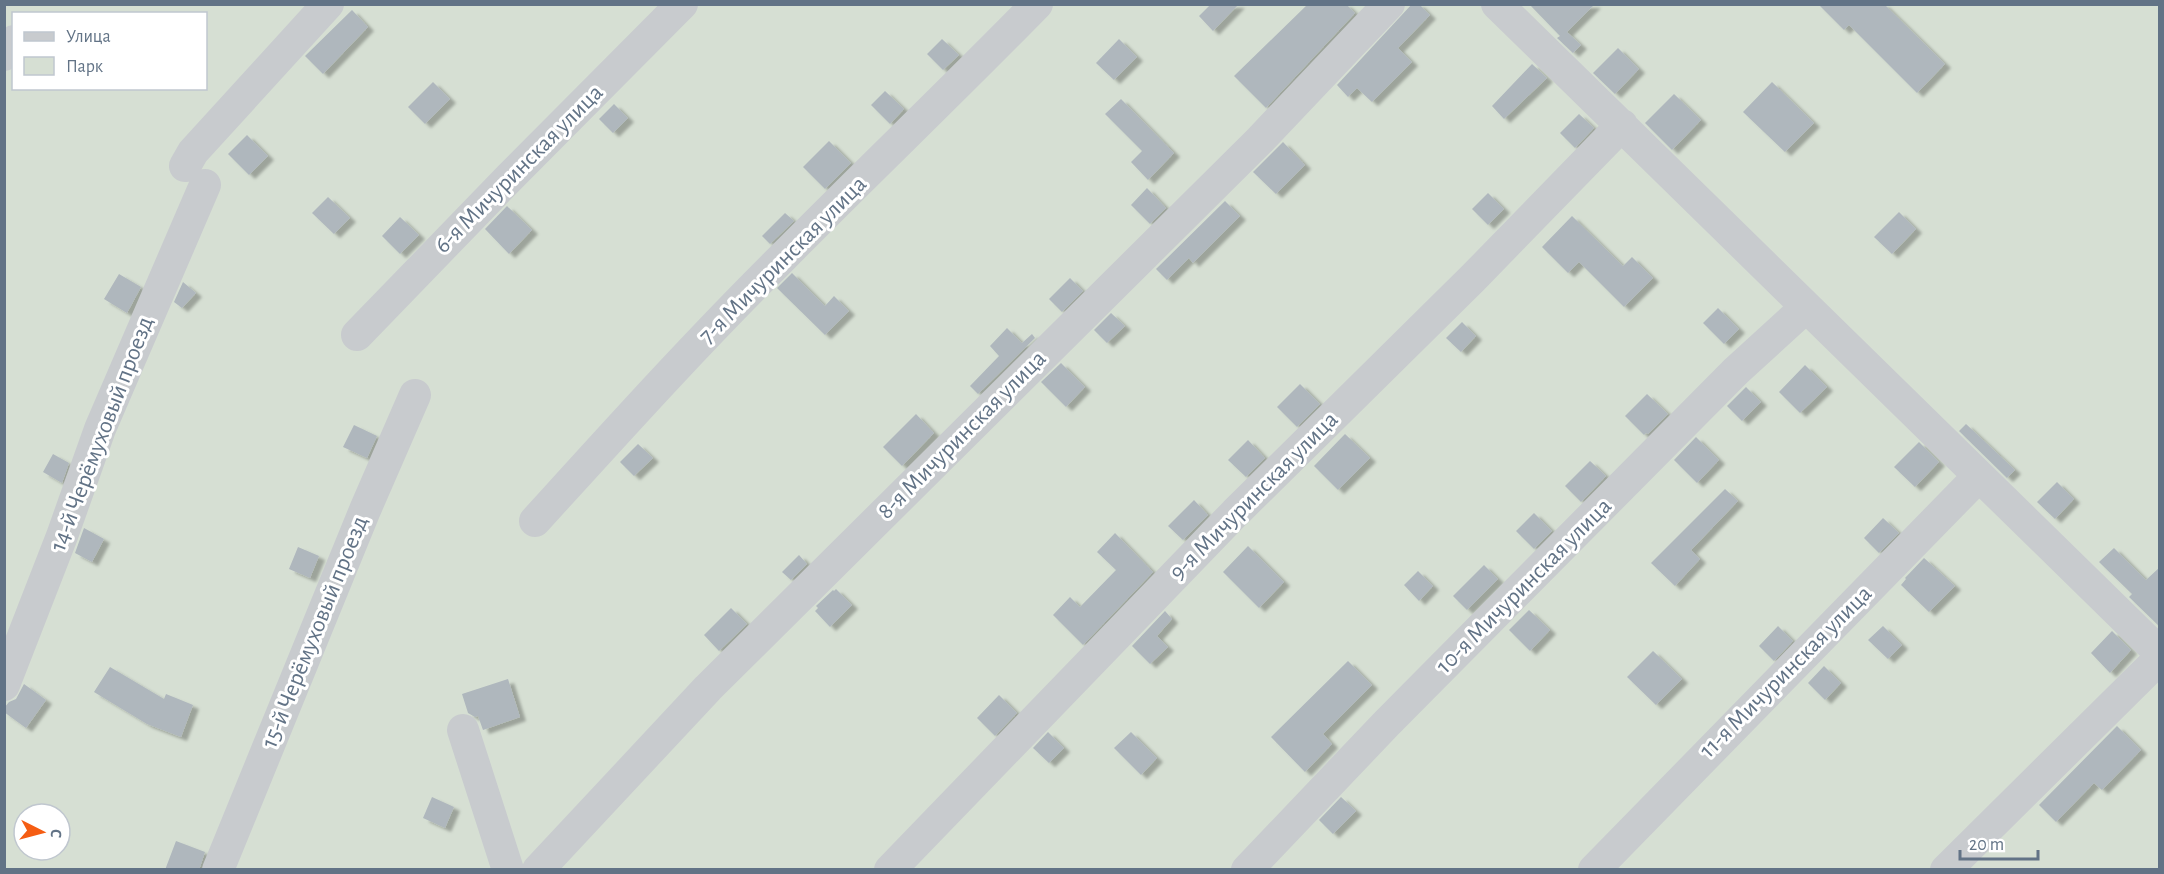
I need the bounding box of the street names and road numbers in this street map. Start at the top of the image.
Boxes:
street label: 6-я Мичуринская улица [430,80,608,258]
street label: 7-я Мичуринская улица [695,172,871,348]
street label: 14-й Черёмуховый проезд [46,313,158,555]
street label: 8-я Мичуринская улица [873,346,1051,524]
street label: 9-я Мичуринская улица [1165,407,1343,585]
street label: 10-я Мичуринская улица [1432,494,1616,678]
street label: 15-й Черёмуховый проезд [257,513,373,751]
street label: 11-я Мичуринская улица [1695,581,1877,763]

